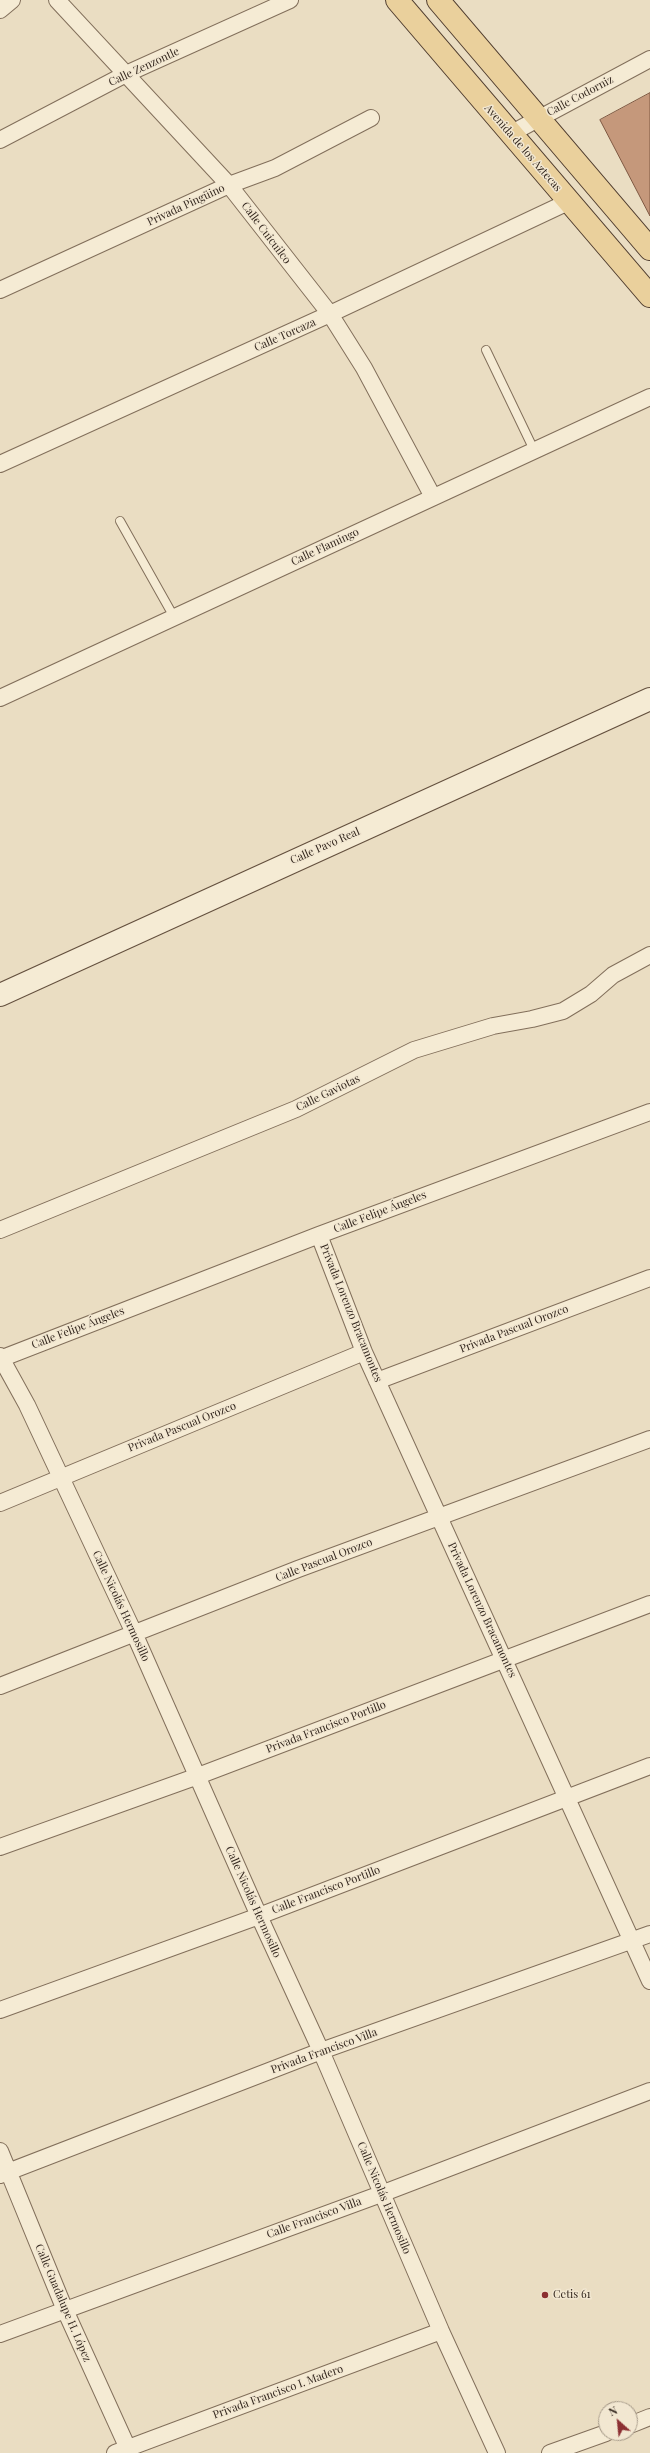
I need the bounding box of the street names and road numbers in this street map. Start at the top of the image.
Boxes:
street label: Calle Zenzontle [107,45,181,89]
street label: Calle Codorniz [544,73,616,119]
street label: Avenida de los Aztecas [482,102,564,194]
street label: Privada Pingüino [145,181,227,229]
street label: Calle Cuicuilco [238,199,294,267]
street label: Calle Torcaza [252,316,318,354]
street label: Calle Flamingo [289,525,361,569]
street label: Calle Pavo Real [288,825,362,867]
street label: Calle Gaviotas [294,1072,362,1114]
street label: Calle Felipe Ángeles [332,1188,428,1236]
street label: Privada Lorenzo Bracamontes [317,1242,385,1384]
street label: Privada Pascual Orozco [458,1302,570,1356]
street label: Calle Felipe Ángeles [30,1304,126,1352]
street label: Privada Pascual Orozco [126,1399,238,1455]
street label: Calle Pascual Orozco [274,1535,374,1585]
street label: Privada Lorenzo Bracamontes [445,1540,519,1680]
street label: Calle Nicolás Hermosillo [90,1549,152,1663]
street label: Privada Francisco Portillo [264,1698,388,1756]
street label: Calle Nicolás Hermosillo [222,1844,284,1960]
street label: Calle Francisco Portillo [270,1863,382,1917]
street label: Privada Francisco Villa [269,2026,379,2076]
street label: Calle Nicolás Hermosillo [354,2140,414,2256]
street label: Calle Francisco Villa [265,2195,363,2241]
street label: Calle Guadalupe H. López [32,2242,94,2364]
street label: Privada Francisco I. Madero [211,2362,345,2422]

